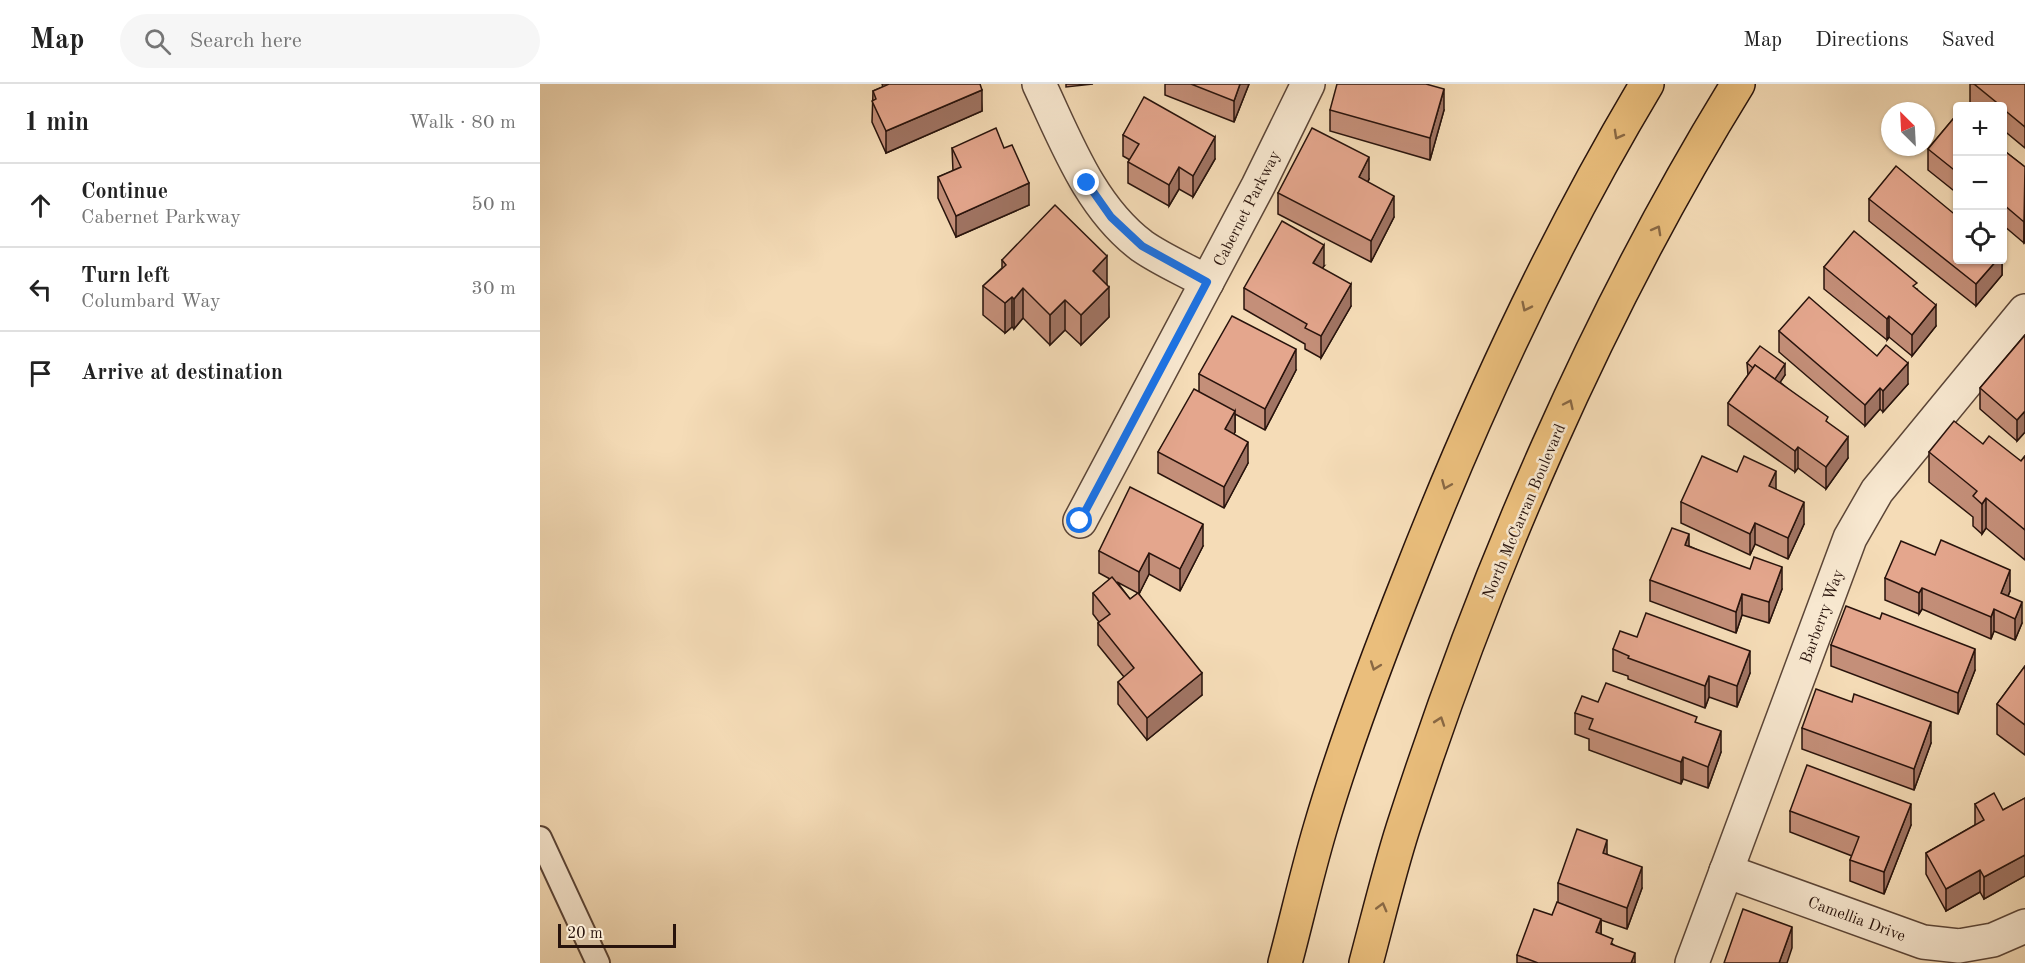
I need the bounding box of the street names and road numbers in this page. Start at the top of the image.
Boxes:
street label: Cabernet Parkway [1212,148,1284,269]
street label: North McCarran Boulevard [1481,422,1569,602]
street label: Barberry Way [1798,567,1848,666]
street label: Camellia Drive [1805,895,1907,945]

